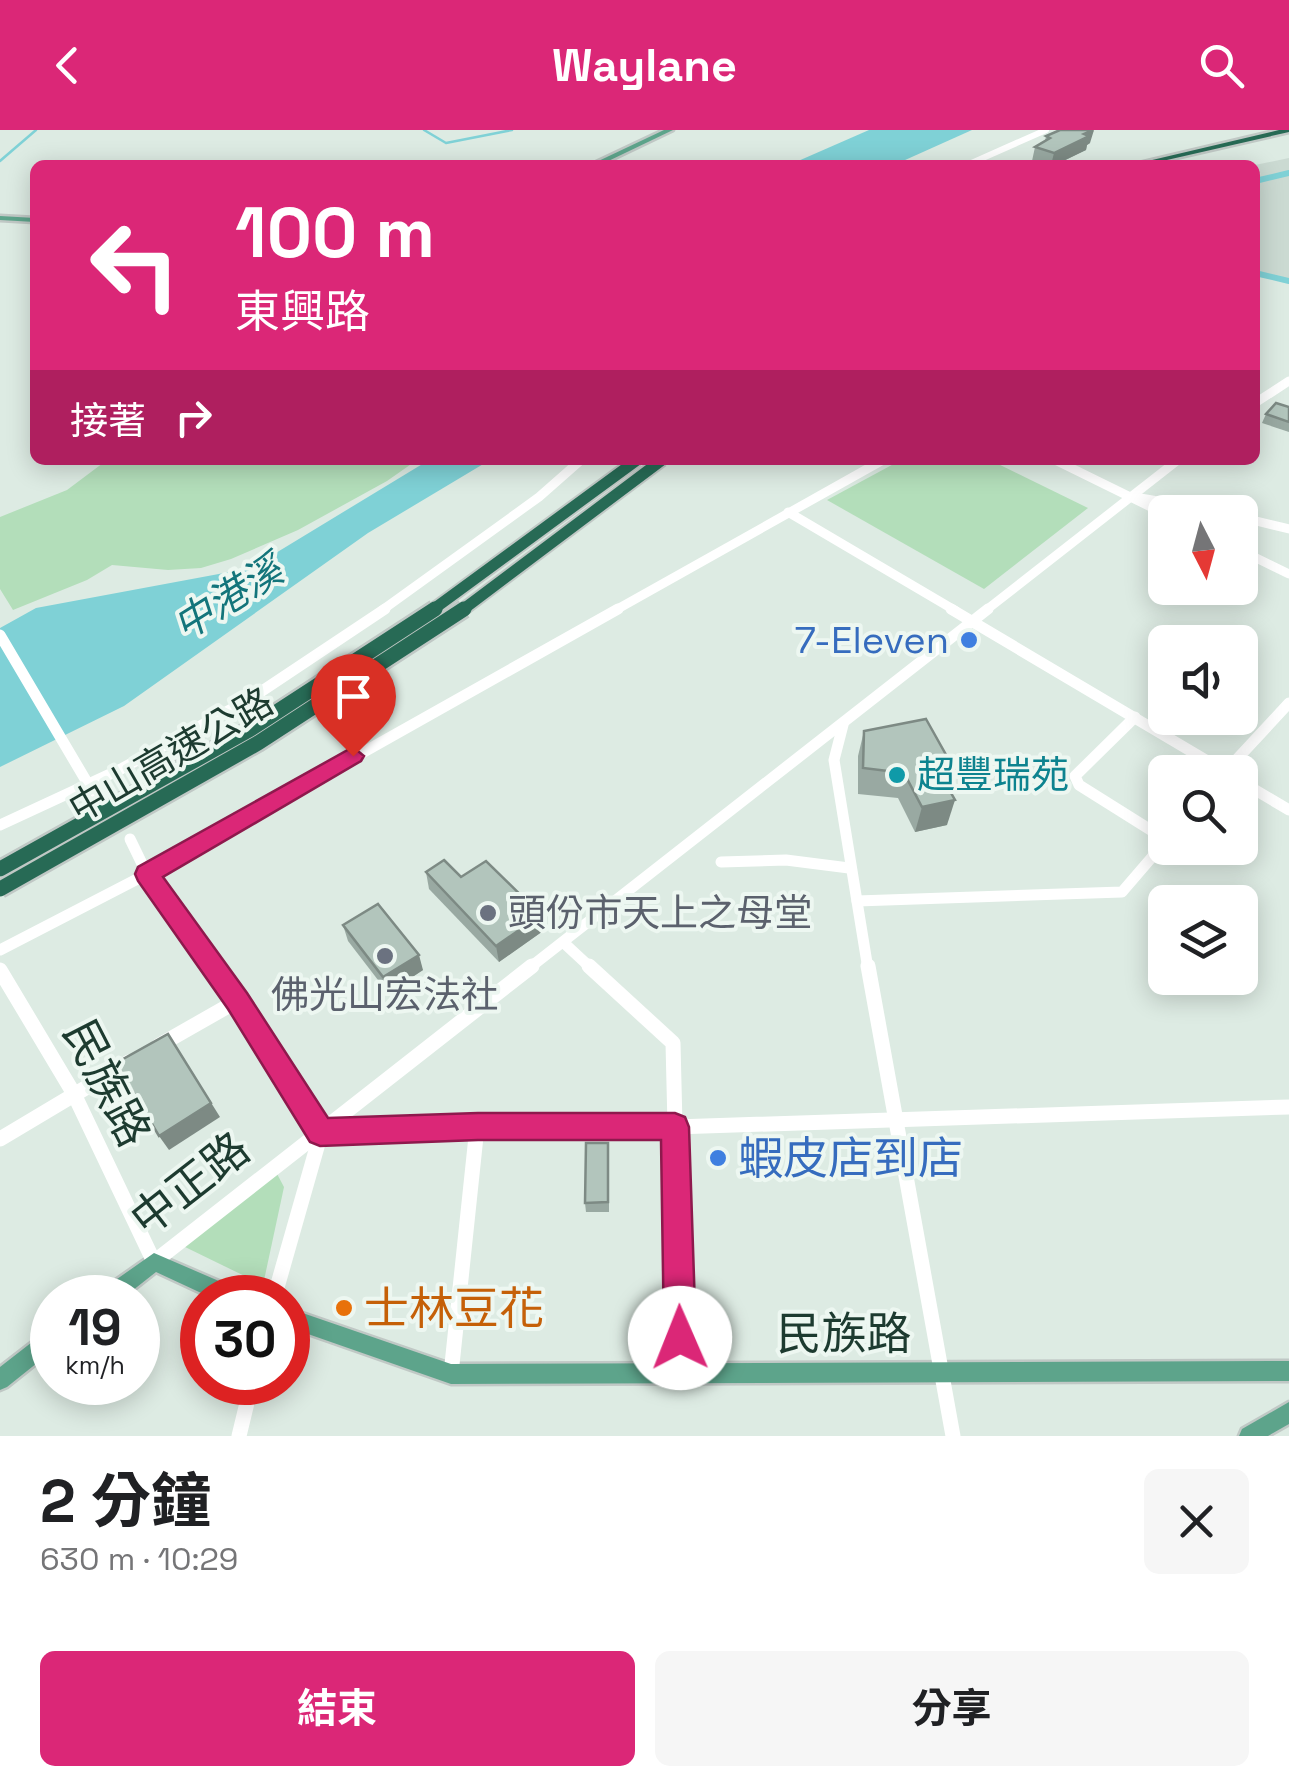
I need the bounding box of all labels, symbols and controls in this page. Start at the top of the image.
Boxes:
text: Waylane [552,37,737,94]
icon: back [40,38,95,93]
icon: search [1194,38,1249,93]
text: 100 m [235,188,435,277]
icon: left [70,200,200,330]
text: 東興路 [235,283,370,340]
icon: right [166,390,221,445]
text: 接著 [70,397,146,445]
north arrow [1148,495,1258,605]
map controls [1148,495,1258,995]
water label: 中港溪 [164,542,297,651]
place label: 7-Eleven [795,616,949,664]
button: sound [1148,625,1258,735]
marker: 7-Eleven [958,629,980,651]
pin [311,654,396,757]
icon: arrive [326,669,381,724]
street label: 中山高速公路 [60,677,282,833]
place label: 超豐瑞苑 [917,751,1069,799]
button: search [1148,755,1258,865]
marker: 超豐瑞苑 [886,764,908,786]
button: layers [1148,885,1258,995]
place label: 頭份市天上之母堂 [508,889,812,937]
marker: 頭份市天上之母堂 [477,902,499,924]
marker: 佛光山宏法社 [374,945,396,967]
place label: 佛光山宏法社 [271,971,499,1019]
street label: 民族路 [51,1010,163,1156]
street label: 中正路 [119,1120,261,1248]
place label: 蝦皮店到店 [738,1130,963,1187]
marker: 蝦皮店到店 [707,1147,729,1169]
speed limit sign: 30 [180,1275,310,1405]
place label: 士林豆花 [364,1280,544,1337]
position arrow [628,1286,732,1390]
text: 19 [68,1296,122,1360]
marker: 士林豆花 [333,1297,355,1319]
street label: 民族路 [776,1305,912,1362]
text: km/h [65,1349,125,1381]
text: 2 分鐘 [40,1463,211,1540]
button: close [1144,1469,1249,1574]
text: 630 m · 10:29 [40,1539,238,1579]
button: 結束 [40,1651,635,1766]
button: 分享 [655,1651,1249,1766]

